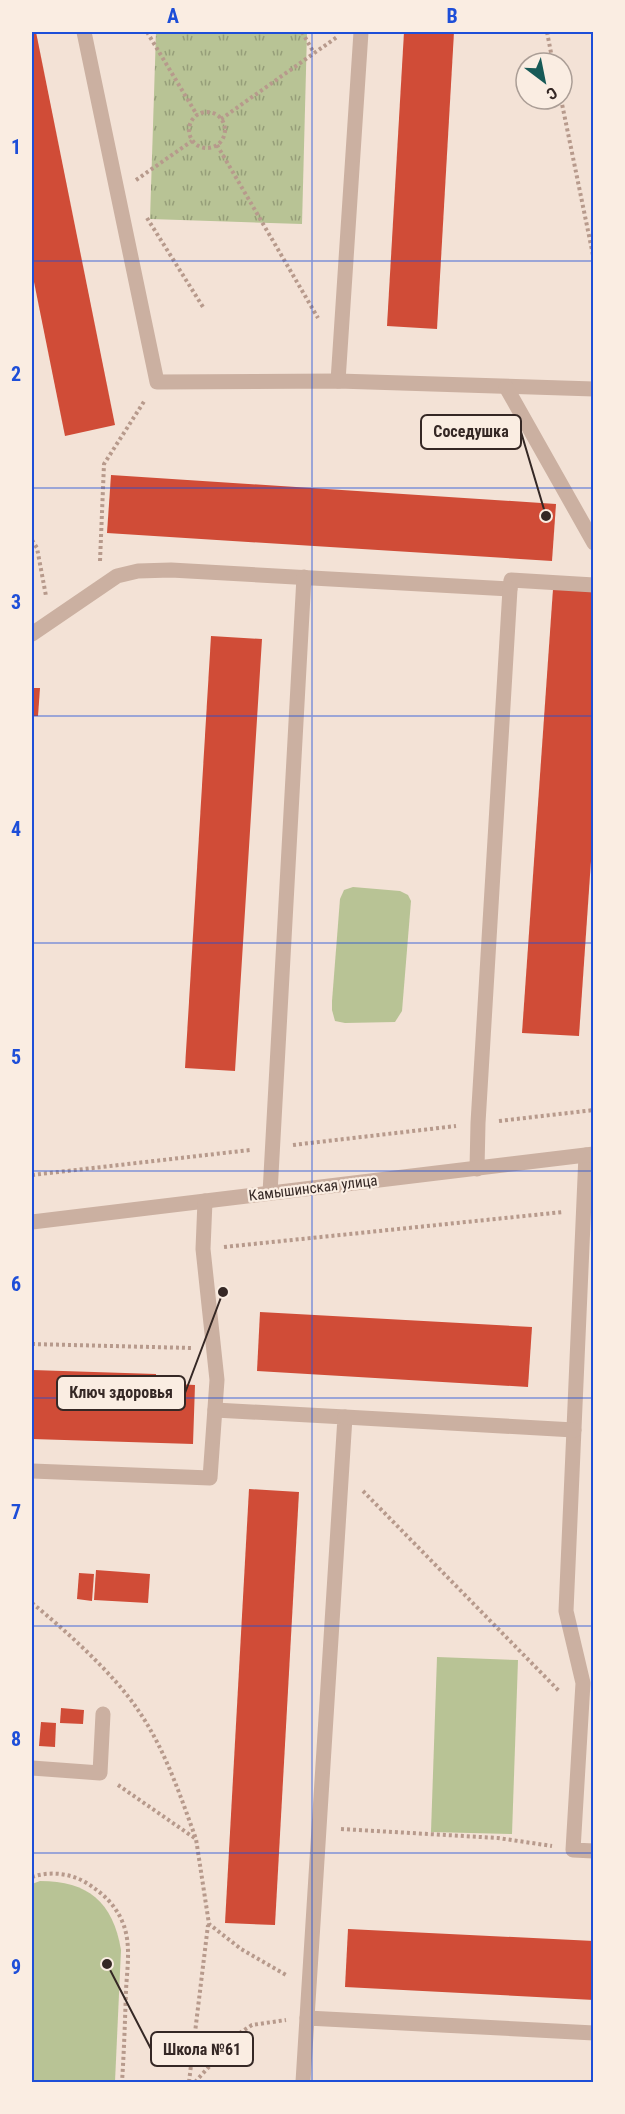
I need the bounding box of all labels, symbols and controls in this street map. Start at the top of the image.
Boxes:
text: A [167,4,179,28]
text: B [446,4,458,28]
north arrow [514,51,574,111]
text: С [543,83,561,104]
text: 1 [11,135,21,159]
text: 2 [11,362,21,386]
callout: Соседушка [421,415,521,449]
text: Соседушка [433,422,509,441]
text: 3 [11,590,21,614]
text: 4 [11,817,21,841]
text: 5 [11,1045,21,1069]
street label: Камышинская улица [248,1171,378,1205]
text: 6 [11,1272,21,1296]
callout: Ключ здоровья [57,1376,185,1410]
text: Ключ здоровья [69,1383,173,1402]
text: 7 [11,1500,21,1524]
text: 8 [11,1727,21,1751]
text: 9 [11,1955,21,1979]
callout: Школа №61 [151,2032,253,2066]
text: Школа №61 [163,2040,241,2059]

